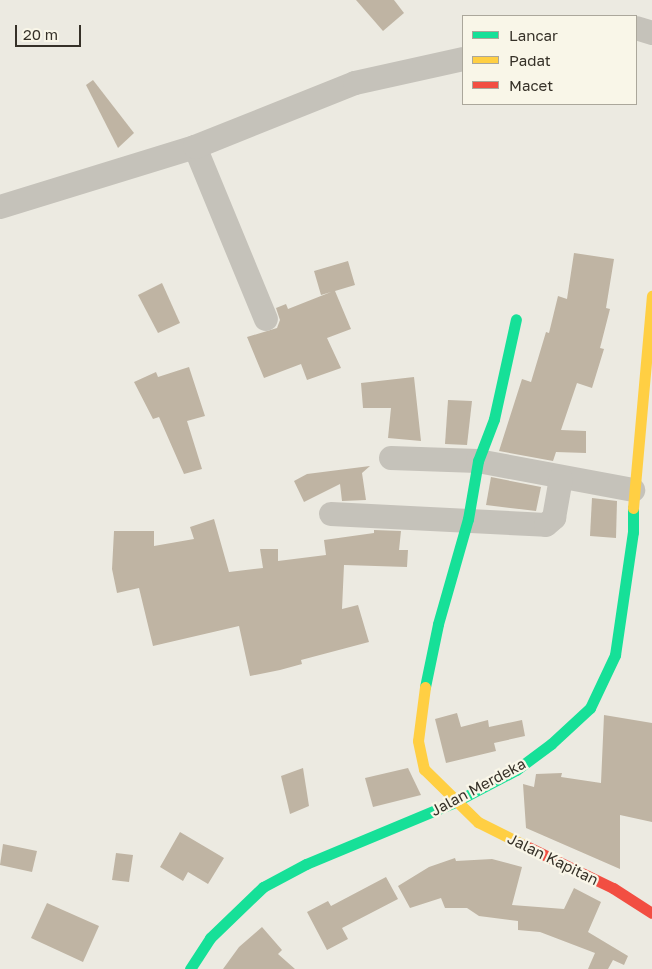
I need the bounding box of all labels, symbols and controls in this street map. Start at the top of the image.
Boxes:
scale bar [18,15,84,47]
legend [462,15,637,105]
text: 20 m [23,25,58,43]
text: Lancar [509,26,558,44]
text: Padat [509,51,551,69]
text: Macet [509,76,553,94]
street label: Jalan Merdeka [427,754,529,820]
street label: Jalan Kapitan [505,829,601,889]

